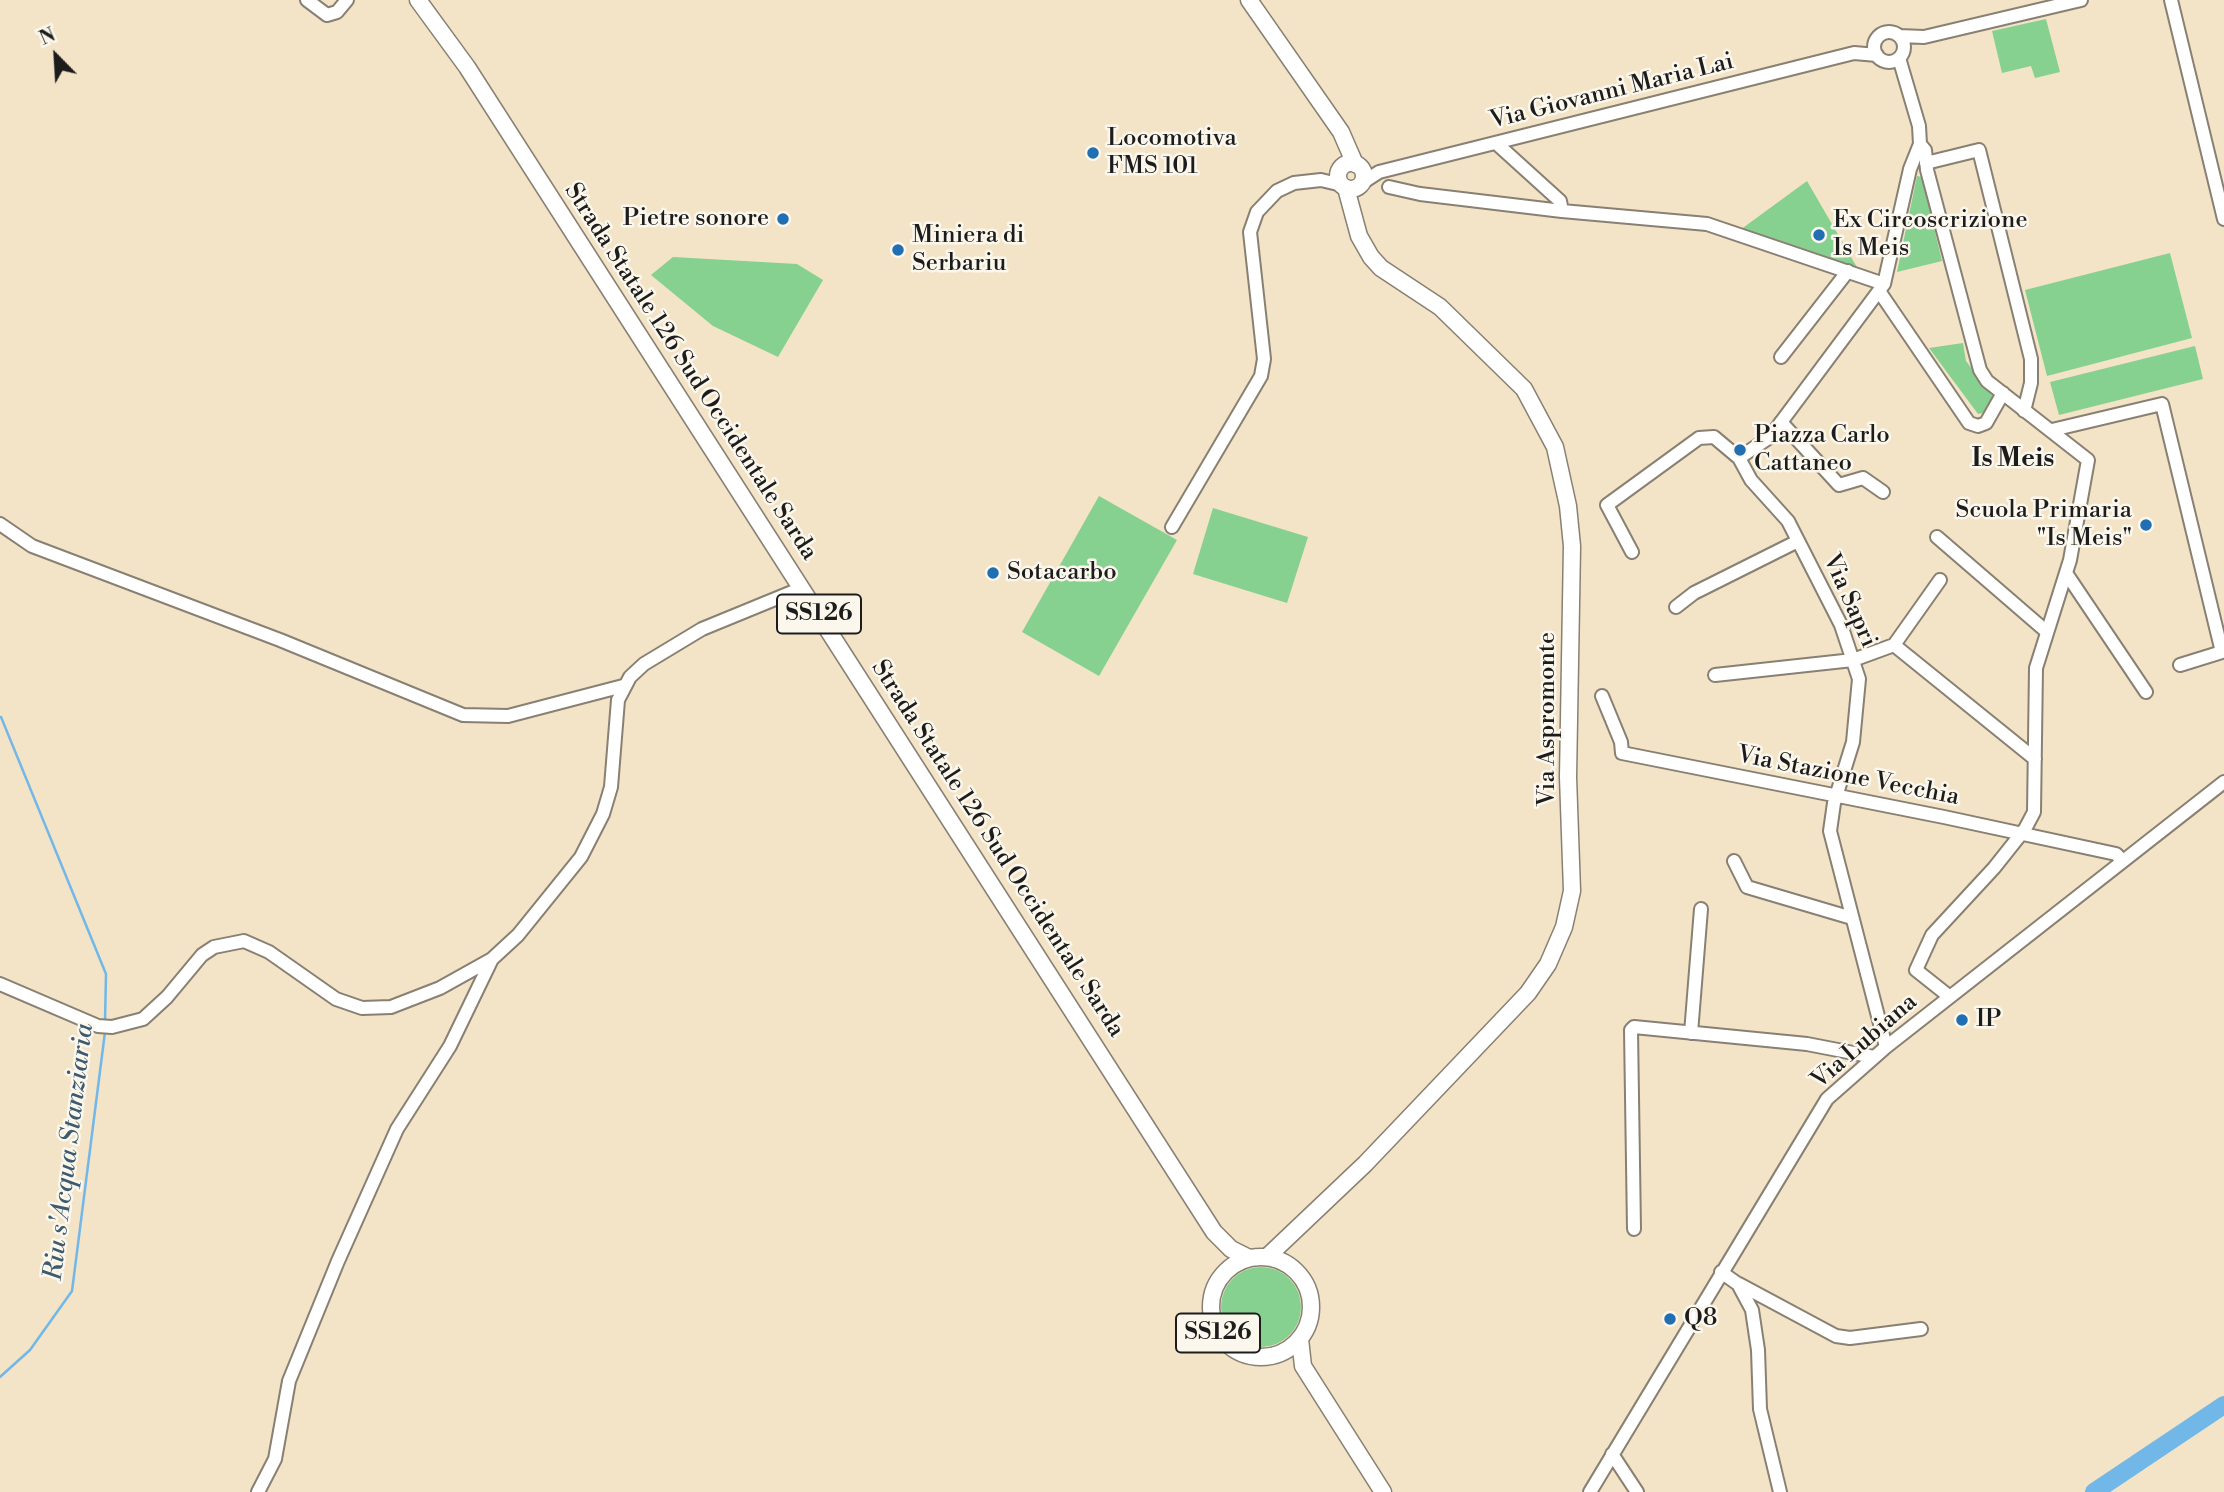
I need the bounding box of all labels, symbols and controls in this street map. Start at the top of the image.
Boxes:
north arrow [21,21,91,91]
text: N [36,23,59,51]
street label: Via Giovanni Maria Lai [1487,48,1737,136]
place label: Locomotiva FMS 101 [1107,125,1237,181]
marker: Locomotiva FMS 101 [1085,145,1101,161]
street label: Strada Statale 126 Sud Occidentale Sarda [557,178,823,566]
place label: Pietre sonore [623,205,769,233]
place label: Ex Circoscrizione Is Meis [1833,207,2028,263]
marker: Pietre sonore [775,211,791,227]
place label: Miniera di Serbariu [912,222,1024,278]
marker: Ex Circoscrizione Is Meis [1811,227,1827,243]
marker: Miniera di Serbariu [890,242,906,258]
place label: Piazza Carlo Cattaneo [1754,422,1890,478]
marker: Piazza Carlo Cattaneo [1732,442,1748,458]
district label: Is Meis [1972,444,2054,476]
place label: Scuola Primaria "Is Meis" [1955,497,2132,553]
marker: Scuola Primaria "Is Meis" [2138,517,2154,533]
street label: Via Sapri [1816,550,1882,652]
place label: Sotacarbo [1007,559,1117,587]
marker: Sotacarbo [985,565,1001,581]
road number: SS126 [777,594,861,634]
street label: Via Aspromonte [1534,632,1562,806]
street label: Strada Statale 126 Sud Occidentale Sarda [864,655,1130,1043]
street label: Via Stazione Vecchia [1735,741,1961,813]
street label: Via Lubiana [1806,988,1924,1096]
place label: IP [1976,1006,2002,1034]
marker: IP [1954,1012,1970,1028]
water label: Riu s'Acqua Stanziaria [39,1022,101,1282]
place label: Q8 [1684,1305,1717,1333]
marker: Q8 [1662,1311,1678,1327]
road number: SS126 [1176,1314,1260,1352]

